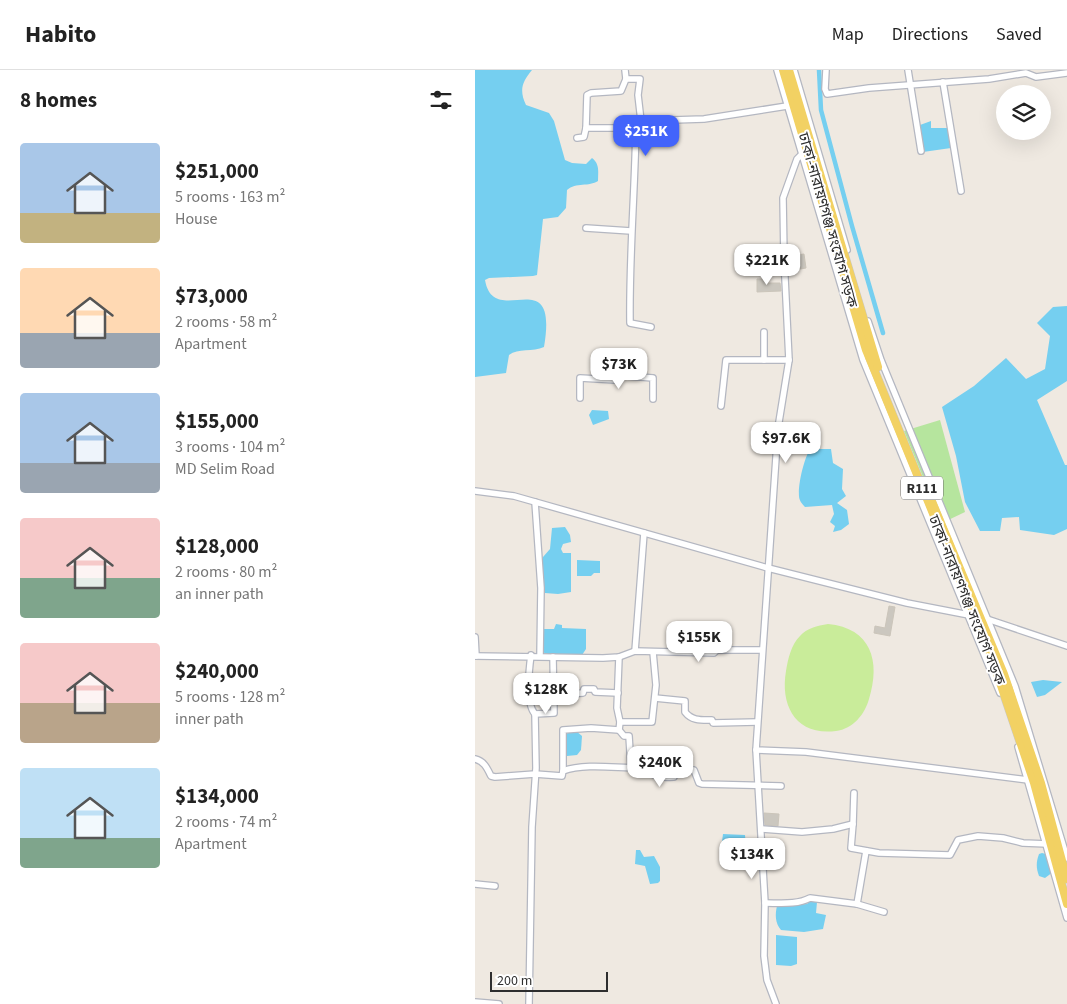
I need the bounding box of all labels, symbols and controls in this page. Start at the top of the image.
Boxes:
text: Habito [25,17,96,52]
text: Map [832,22,864,47]
text: Directions [892,22,968,47]
text: Saved [996,22,1042,47]
text: 8 homes [20,85,97,115]
map controls [996,85,1051,140]
button: layers [996,85,1051,140]
icon: filters [427,86,455,114]
pin: $251K [611,114,681,157]
text: $251K [624,120,668,142]
street label: ঢাকা-নারায়ণগঞ্জ সংযোগ সড়ক [792,129,863,311]
text: $251,000 [175,156,259,186]
icon: home [60,163,120,223]
text: 5 rooms · 163 m² [175,186,285,208]
text: House [175,208,217,230]
pin: $221K [732,244,802,286]
text: $221K [745,249,789,271]
text: $73,000 [175,281,248,311]
icon: home [60,288,120,348]
text: 2 rooms · 58 m² [175,311,277,333]
text: Apartment [175,333,247,355]
pin: $73K [589,348,649,390]
text: $73K [601,353,637,375]
text: $155,000 [175,406,259,436]
icon: home [60,413,120,473]
pin: $97.6K [745,422,827,464]
text: $97.6K [762,427,810,449]
text: 3 rooms · 104 m² [175,436,285,458]
text: MD Selim Road [175,458,275,480]
road number: R111 [901,476,943,499]
street label: ঢাকা-নারায়ণগঞ্জ সংযোগ সড়ক [922,511,1011,689]
text: $128,000 [175,531,259,561]
icon: home [60,538,120,598]
text: 2 rooms · 80 m² [175,561,277,583]
text: an inner path [175,583,264,605]
pin: $155K [664,620,734,663]
text: $155K [677,626,721,648]
text: $240,000 [175,656,259,686]
icon: home [60,663,120,723]
pin: $128K [511,672,581,715]
text: $128K [524,678,568,700]
text: 5 rooms · 128 m² [175,686,285,708]
text: inner path [175,708,244,730]
pin: $240K [625,746,695,788]
text: $240K [638,751,682,773]
text: $134,000 [175,781,259,811]
icon: home [60,788,120,848]
text: 2 rooms · 74 m² [175,811,277,833]
text: Apartment [175,833,247,855]
pin: $134K [717,838,787,880]
text: $134K [730,843,774,865]
scale bar [490,969,607,992]
text: 200 m [497,971,532,991]

